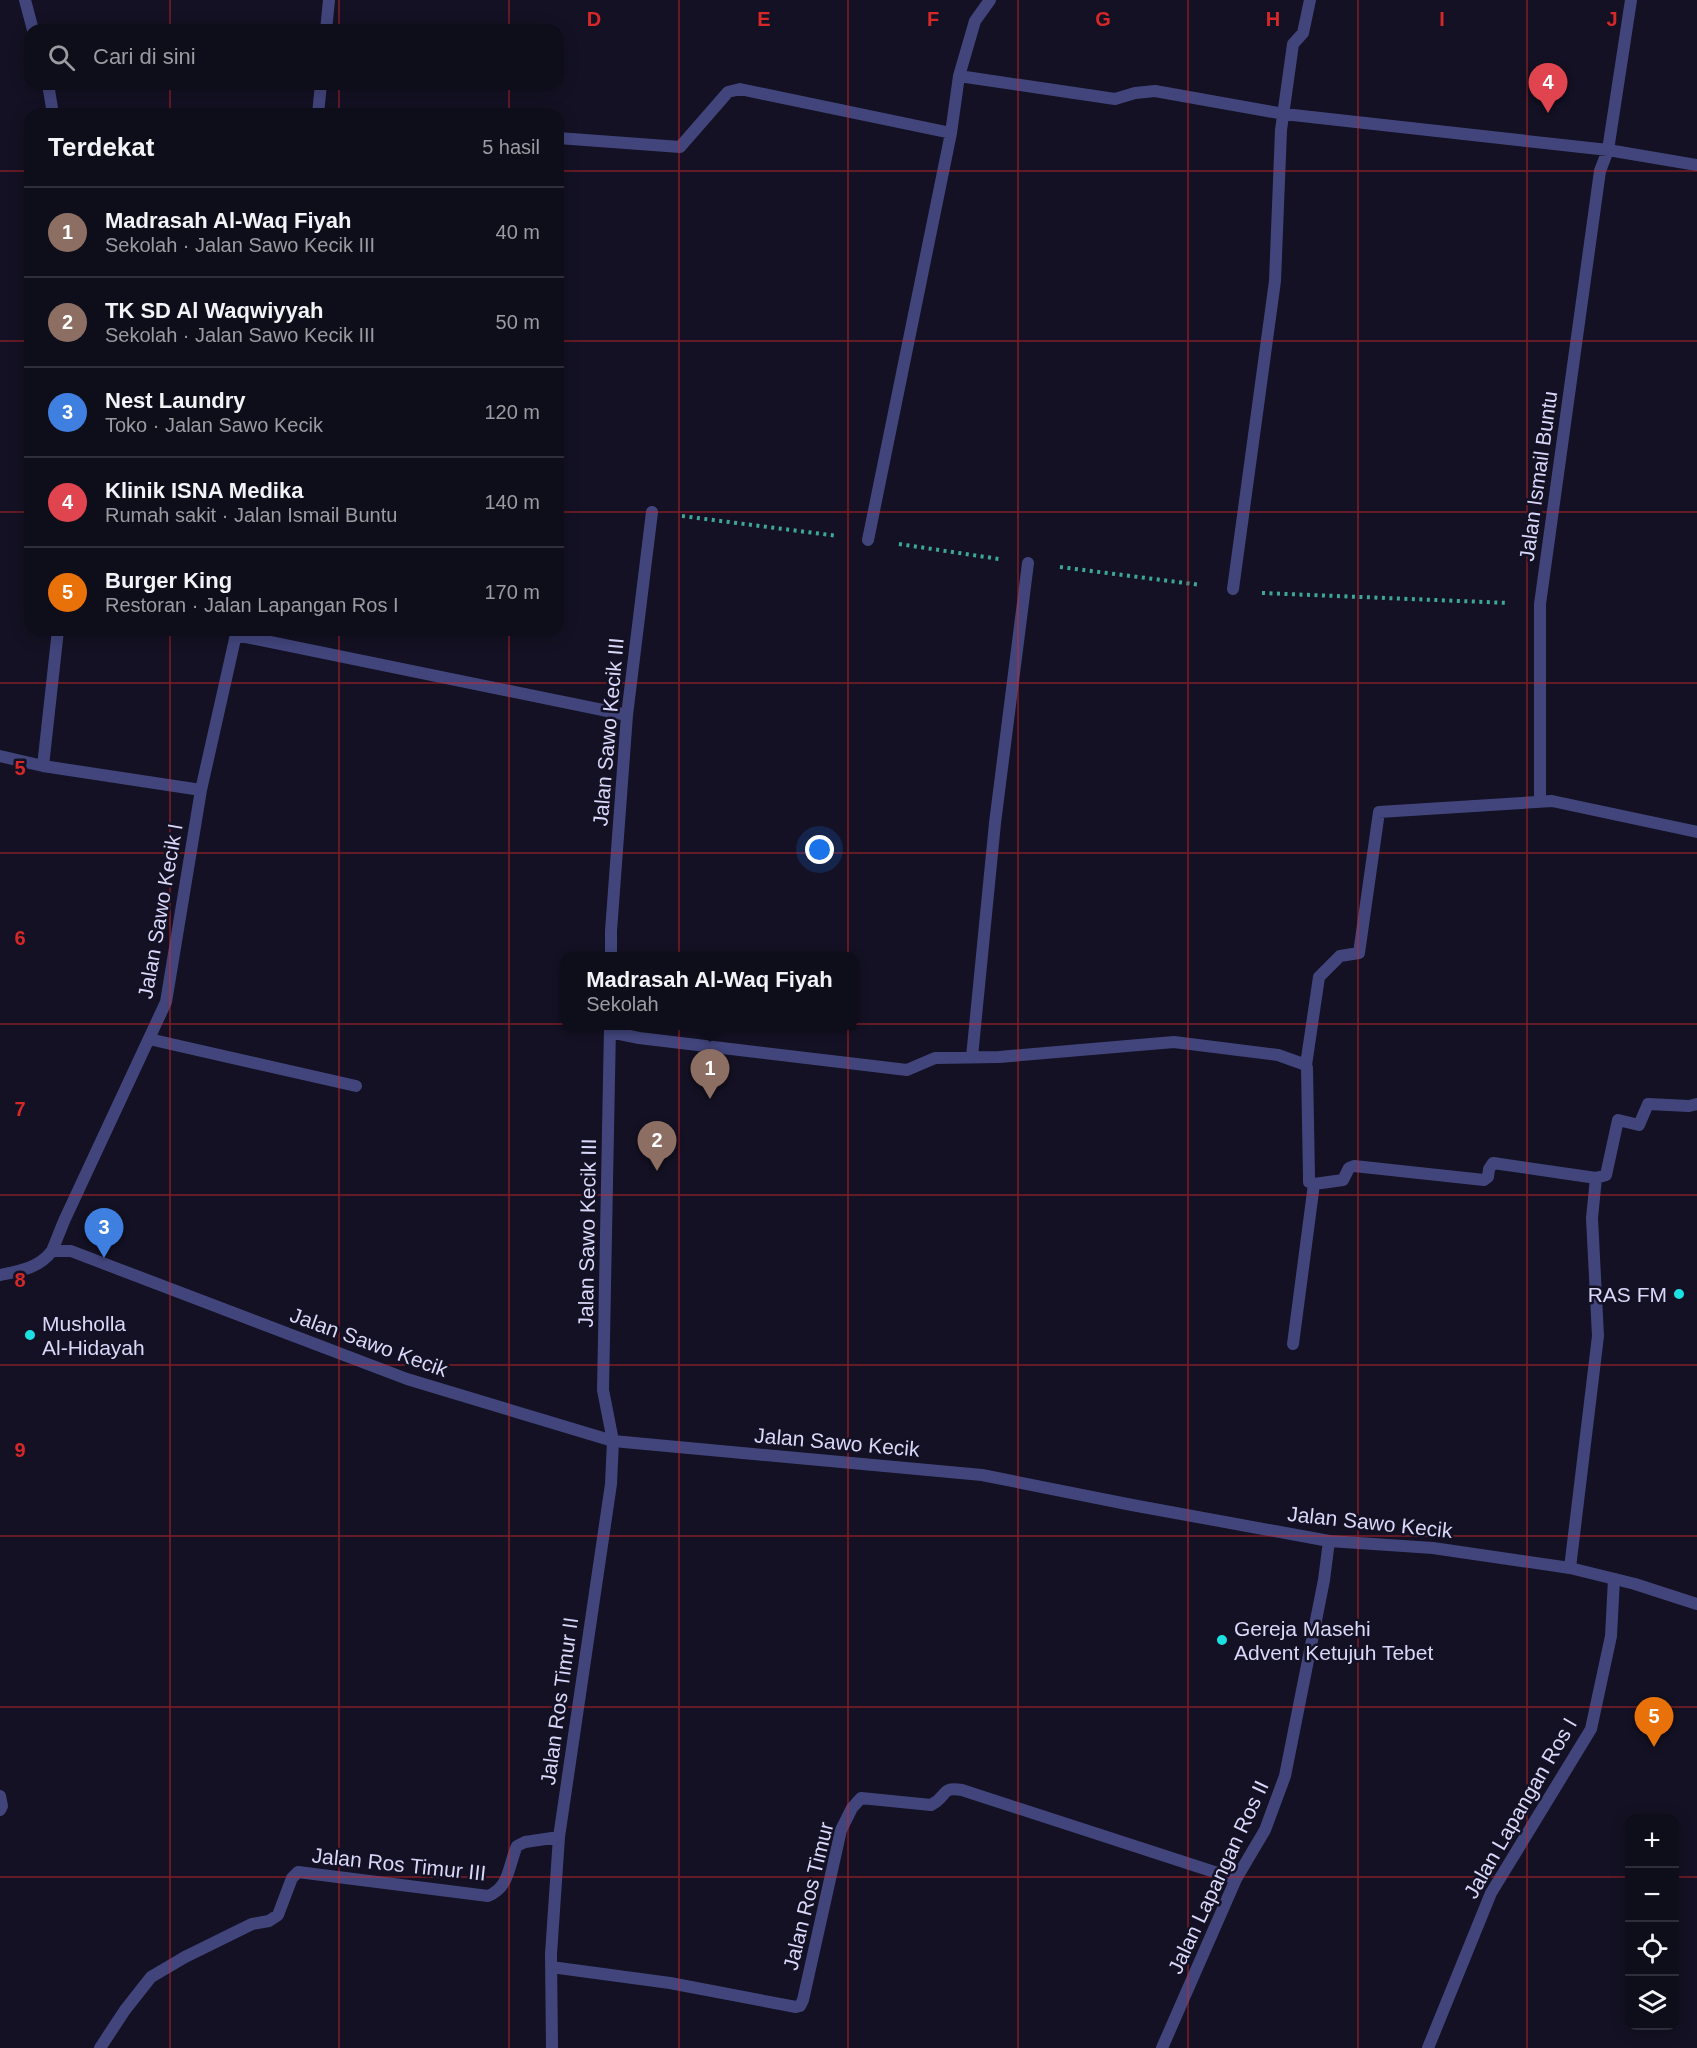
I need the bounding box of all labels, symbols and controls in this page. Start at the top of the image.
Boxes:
text: D [587,8,601,30]
text: E [757,8,771,30]
text: F [927,8,939,30]
text: G [1095,8,1111,30]
text: H [1266,8,1280,30]
text: I [1439,8,1445,30]
text: J [1606,8,1618,30]
search box [24,24,564,90]
icon: search [45,41,78,74]
text: Cari di sini [93,44,196,69]
pin: 4 [1528,63,1568,113]
text: Terdekat [48,132,154,162]
text: 5 hasil [482,136,540,158]
text: Madrasah Al-Waq Fiyah [105,208,352,233]
text: 1 [62,221,73,243]
text: 40 m [496,221,540,243]
text: Sekolah · Jalan Sawo Kecik III [105,234,375,256]
text: TK SD Al Waqwiyyah [105,298,323,323]
text: 2 [62,311,73,333]
text: 50 m [496,311,540,333]
text: Sekolah · Jalan Sawo Kecik III [105,324,375,346]
text: Nest Laundry [105,388,246,413]
street label: Jalan Ismail Buntu [1515,389,1561,563]
text: 3 [62,401,73,423]
text: 120 m [484,401,540,423]
text: Toko · Jalan Sawo Kecik [105,414,323,436]
text: Klinik ISNA Medika [105,478,303,503]
text: 4 [62,491,73,513]
text: 140 m [484,491,540,513]
text: Rumah sakit · Jalan Ismail Buntu [105,504,397,526]
text: Burger King [105,568,232,593]
text: 5 [62,581,73,603]
text: 170 m [484,581,540,603]
text: Restoran · Jalan Lapangan Ros I [105,594,399,616]
street label: Jalan Sawo Kecik III [588,637,628,827]
text: 5 [14,757,26,779]
street label: Jalan Sawo Kecik I [133,822,187,1000]
your location [805,835,834,864]
text: 6 [14,927,26,949]
popup [561,952,858,1030]
text: Madrasah Al-Waq Fiyah [586,967,833,992]
text: Sekolah [586,993,659,1015]
pin: 1 [690,1050,730,1099]
text: 7 [14,1098,26,1120]
pin: 2 [638,1122,676,1171]
street label: Jalan Sawo Kecik III [574,1138,600,1328]
pin: 3 [84,1208,124,1258]
text: 8 [14,1269,26,1291]
place label: RAS FM [1588,1283,1667,1306]
marker: RAS FM [1672,1287,1686,1301]
street label: Jalan Sawo Kecik [287,1303,451,1381]
place label: Musholla Al-Hidayah [42,1312,145,1359]
marker: Musholla Al-Hidayah [23,1328,37,1342]
street label: Jalan Sawo Kecik [753,1423,921,1461]
text: 9 [14,1439,26,1461]
street label: Jalan Sawo Kecik [1286,1502,1454,1542]
street label: Jalan Ros Timur II [536,1616,582,1786]
place label: Gereja Masehi Advent Ketujuh Tebet [1234,1617,1433,1664]
marker: Gereja Masehi Advent Ketujuh Tebet [1215,1633,1229,1647]
pin: 5 [1634,1698,1674,1747]
street label: Jalan Lapangan Ros I [1459,1714,1581,1902]
street label: Jalan Lapangan Ros II [1163,1777,1273,1977]
map controls [1625,1814,1679,2030]
button: + [1625,1814,1679,1868]
street label: Jalan Ros Timur [778,1820,838,1972]
street label: Jalan Ros Timur III [311,1843,487,1885]
button: − [1625,1868,1679,1922]
button: locate [1625,1922,1679,1976]
button: layers [1625,1976,1679,2030]

